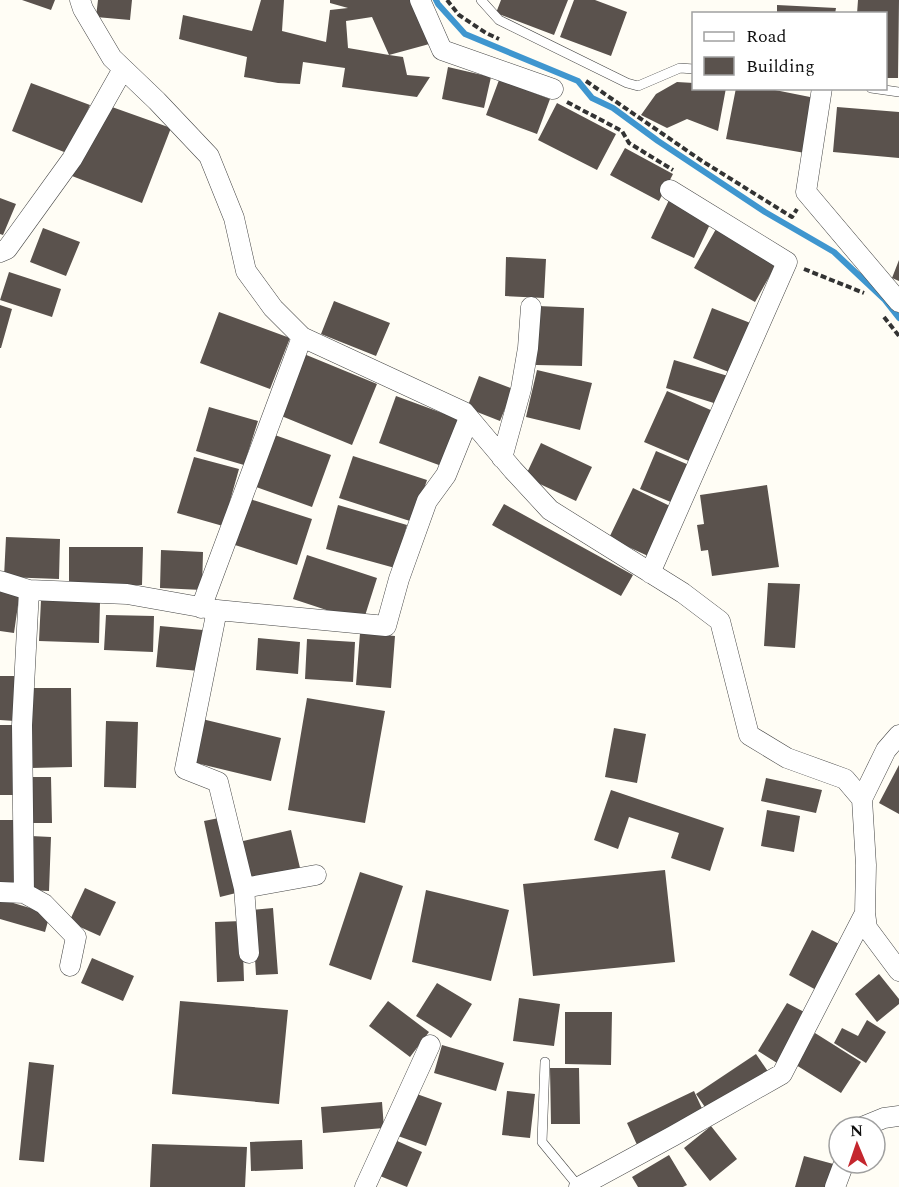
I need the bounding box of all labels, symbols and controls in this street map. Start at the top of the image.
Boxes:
legend [692,12,887,90]
text: Road [746,23,787,50]
text: Building [746,53,815,80]
north arrow [827,1115,887,1175]
text: N [850,1119,863,1143]

